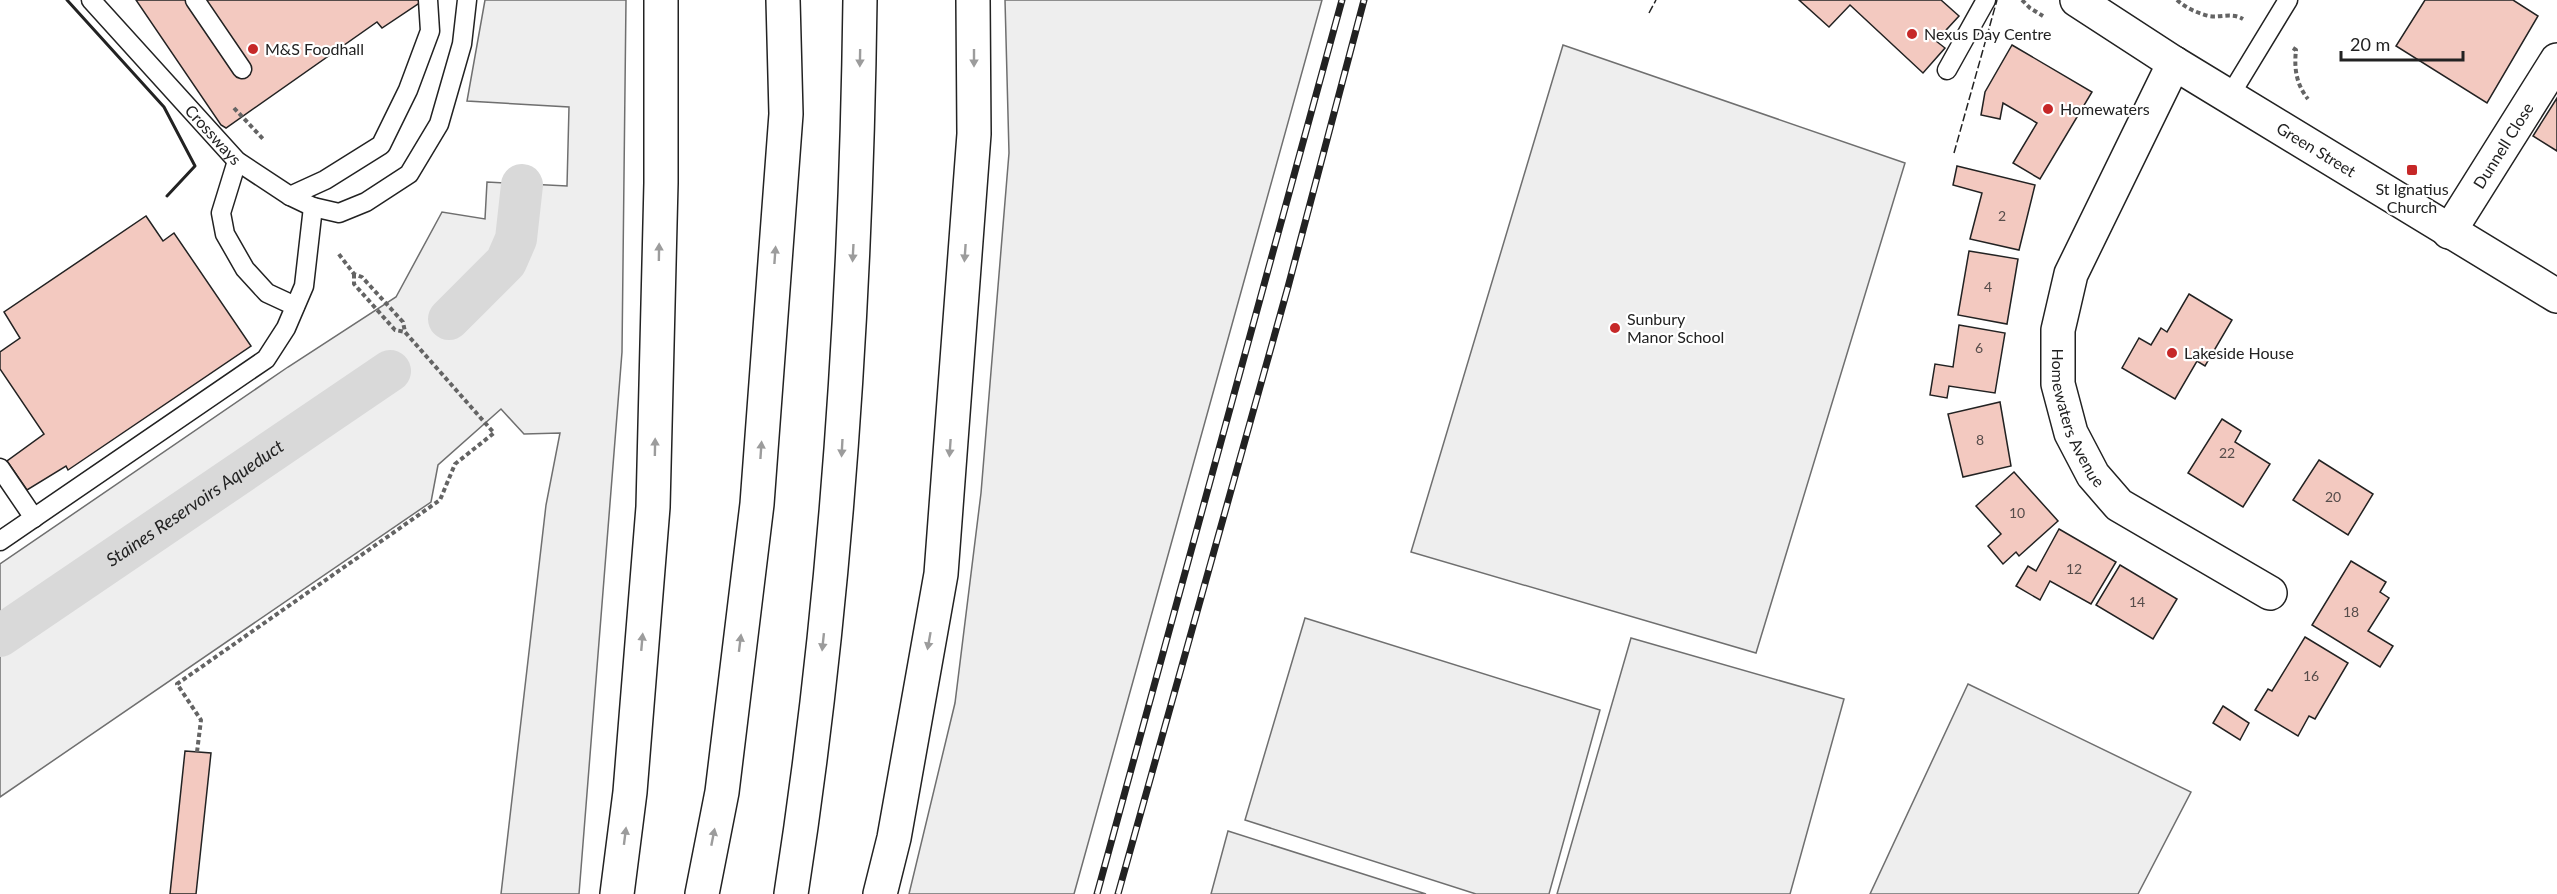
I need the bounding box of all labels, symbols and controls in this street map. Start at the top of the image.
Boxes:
place label: Nexus Day Centre [1924,24,2051,43]
scale bar [2341,24,2462,62]
marker: Nexus Day Centre [1905,27,1919,41]
text: 20 m [2350,33,2390,55]
place label: M&S Foodhall [265,39,364,58]
marker: M&S Foodhall [246,42,260,56]
one-way arrow [855,49,864,68]
one-way arrow [969,49,979,68]
place label: Homewaters [2060,99,2150,118]
street label: Dunnell Close [2469,99,2537,192]
street label: Crossways [182,101,246,168]
marker: Homewaters [2041,102,2055,116]
street label: Green Street [2273,118,2360,180]
marker: St Ignatius Church [2405,163,2419,177]
place label: St Ignatius Church [2375,179,2449,216]
house number: 2 [1998,207,2006,224]
one-way arrow [655,243,664,262]
one-way arrow [849,244,858,263]
one-way arrow [960,244,970,263]
one-way arrow [771,246,780,265]
house number: 4 [1984,278,1992,295]
place label: Sunbury Manor School [1627,309,1724,346]
marker: Sunbury Manor School [1608,321,1622,335]
house number: 6 [1975,339,1983,356]
place label: Lakeside House [2184,343,2294,362]
marker: Lakeside House [2165,346,2179,360]
street label: Homewaters Avenue [2049,349,2109,491]
house number: 8 [1976,431,1984,448]
water label: Staines Reservoirs Aqueduct [102,434,288,571]
one-way arrow [650,438,659,457]
one-way arrow [945,438,955,457]
one-way arrow [838,439,847,458]
one-way arrow [756,440,766,459]
house number: 22 [2219,444,2235,461]
house number: 20 [2325,488,2341,505]
house number: 10 [2009,504,2025,521]
house number: 12 [2066,560,2082,577]
house number: 14 [2129,593,2145,610]
house number: 18 [2343,603,2359,620]
one-way arrow [637,632,647,651]
one-way arrow [924,632,933,651]
one-way arrow [818,633,828,652]
one-way arrow [735,634,745,653]
house number: 16 [2303,667,2319,684]
one-way arrow [620,826,629,845]
one-way arrow [709,827,718,846]

